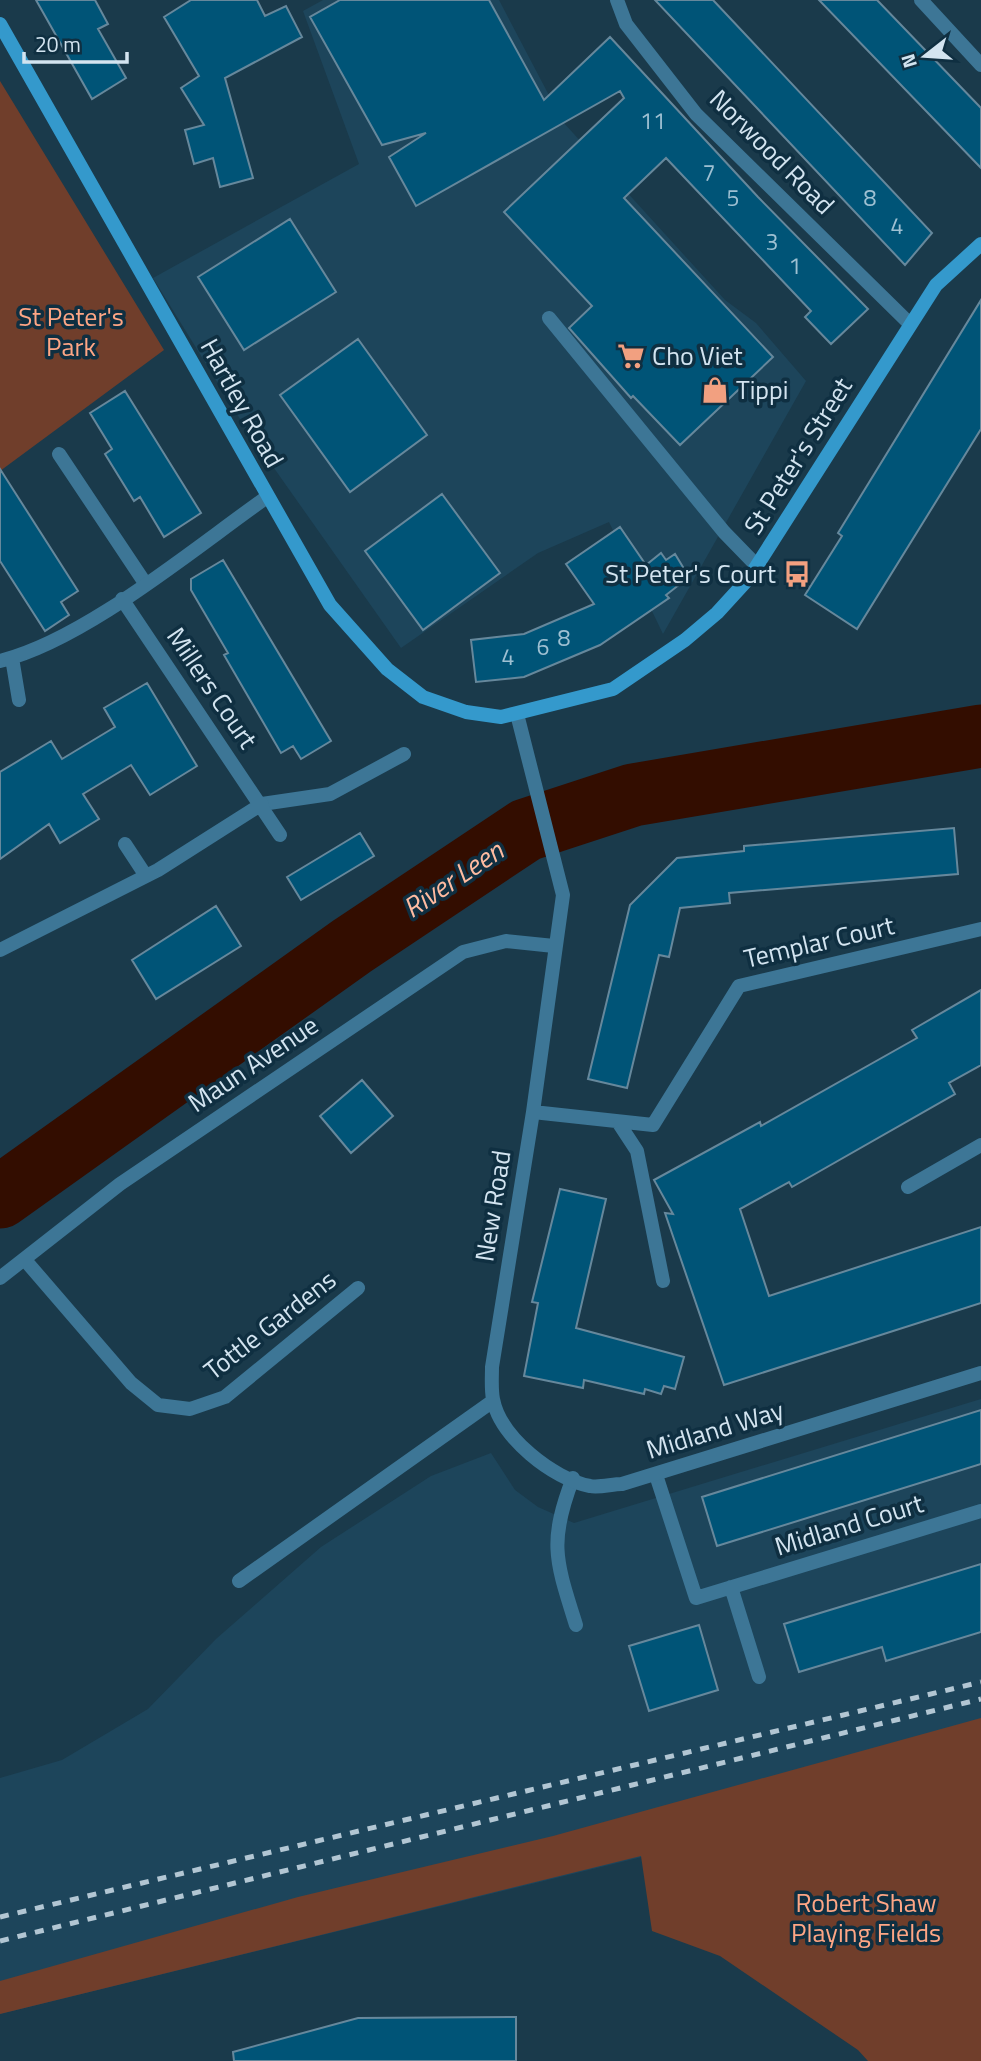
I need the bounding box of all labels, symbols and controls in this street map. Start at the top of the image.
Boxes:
scale bar [24,21,128,65]
north arrow [890,21,960,91]
text: 20 m [35,28,81,60]
text: N [892,51,924,72]
street label: Norwood Road [701,80,844,223]
house number: 11 [640,103,666,138]
house number: 7 [703,155,715,190]
house number: 5 [727,180,739,215]
house number: 8 [864,180,877,215]
house number: 4 [891,208,903,243]
house number: 3 [766,224,778,259]
house number: 1 [789,248,801,283]
park label: St Peter's Park [18,297,124,366]
street label: Hartley Road [191,331,294,474]
place label: Cho Viet [652,336,743,375]
supermarket icon: Cho Viet [616,341,646,371]
street label: St Peter's Street [734,370,861,542]
place label: Tippi [736,370,788,409]
shop icon: Tippi [700,375,730,405]
place label: St Peter's Court [605,554,776,593]
bus stop icon: St Peter's Court [782,559,812,589]
street label: Millers Court [157,619,267,756]
house number: 8 [558,620,571,655]
house number: 6 [537,629,549,664]
house number: 4 [502,639,514,674]
water label: River Leen [394,828,513,928]
street label: Templar Court [740,905,898,978]
street label: Maun Avenue [180,1006,326,1122]
street label: New Road [464,1147,521,1264]
street label: Tottle Gardens [195,1260,344,1389]
street label: Midland Way [641,1390,788,1469]
street label: Midland Court [770,1483,928,1566]
park label: Robert Shaw Playing Fields [791,1883,941,1952]

